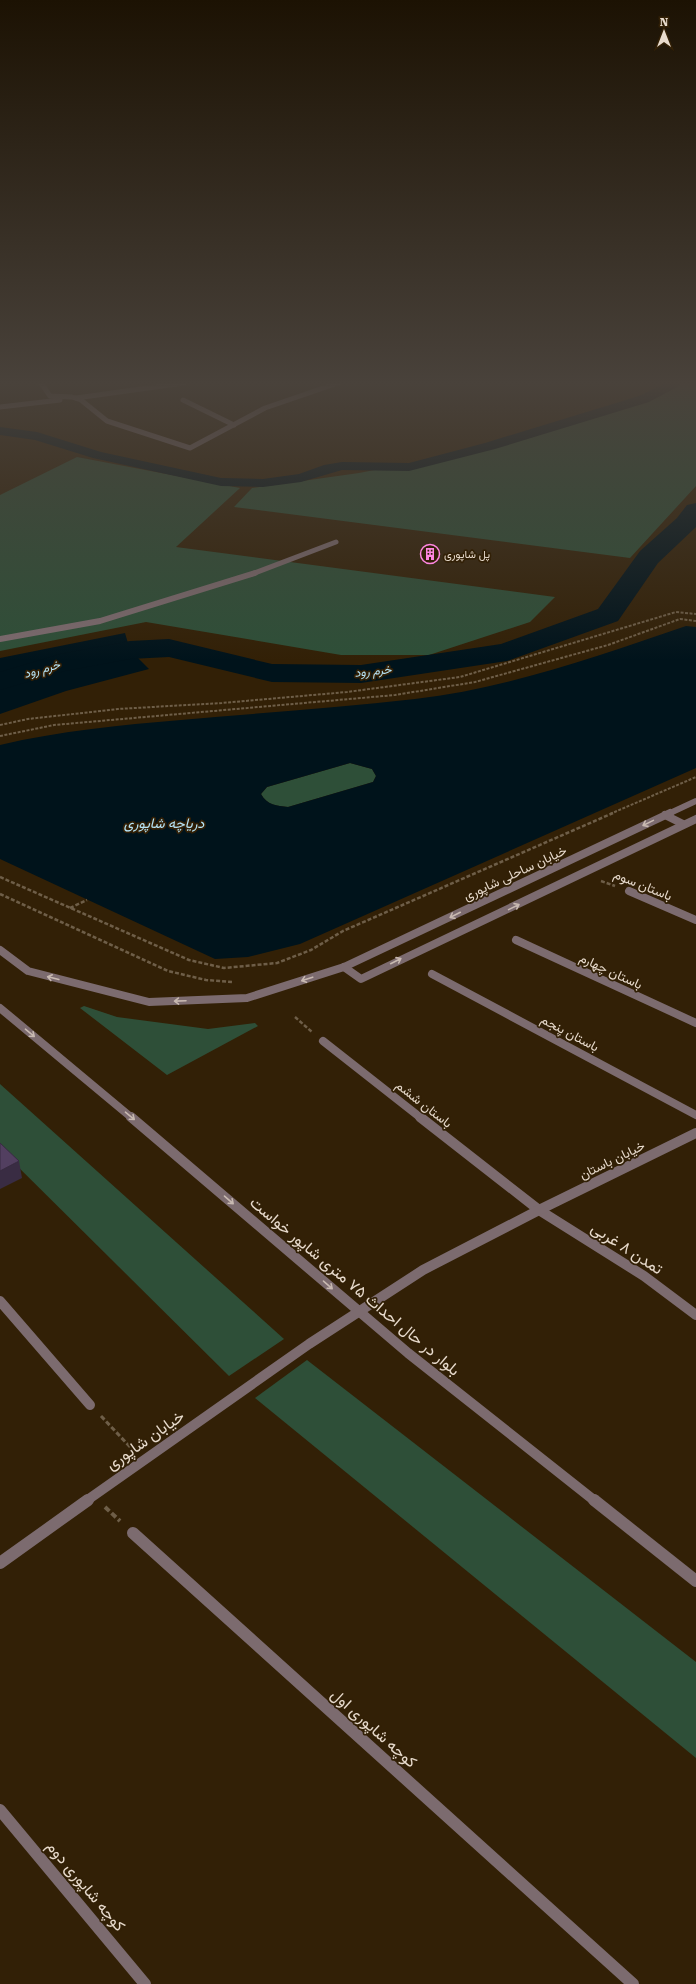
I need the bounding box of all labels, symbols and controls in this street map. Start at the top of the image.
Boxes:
north arrow [644,12,684,52]
text: N [660,16,669,29]
building icon: پل شاپوری [419,543,441,565]
place label: پل شاپوری [444,548,490,562]
water label: خرم رود [22,657,63,682]
water label: خرم رود [354,662,393,681]
water label: دریاچه شاپوری [124,815,205,833]
one-way arrow [642,820,654,827]
street label: خیابان ساحلی شاپوری [461,842,570,905]
street label: باستان سوم [611,866,675,905]
one-way arrow [508,903,520,910]
one-way arrow [449,912,461,919]
street label: باستان چهارم [576,950,645,994]
one-way arrow [390,957,402,964]
one-way arrow [47,973,60,981]
one-way arrow [301,976,314,983]
one-way arrow [174,997,187,1004]
street label: باستان پنجم [538,1011,602,1056]
one-way arrow [25,1028,35,1037]
street label: باستان ششم [392,1077,455,1132]
one-way arrow [124,1112,135,1121]
street label: خیابان باستان [577,1138,648,1183]
street label: بلوار در حال احداث ۷۵ متری شاپور خواست [245,1193,464,1381]
one-way arrow [224,1195,235,1204]
street label: تمدن ۸ غربی [587,1218,666,1279]
one-way arrow [322,1280,333,1289]
street label: خیابان شاپوری [102,1406,189,1476]
street label: کوچه شاپوری اول [326,1684,421,1773]
street label: کوچه شاپوری دوم [41,1837,129,1936]

